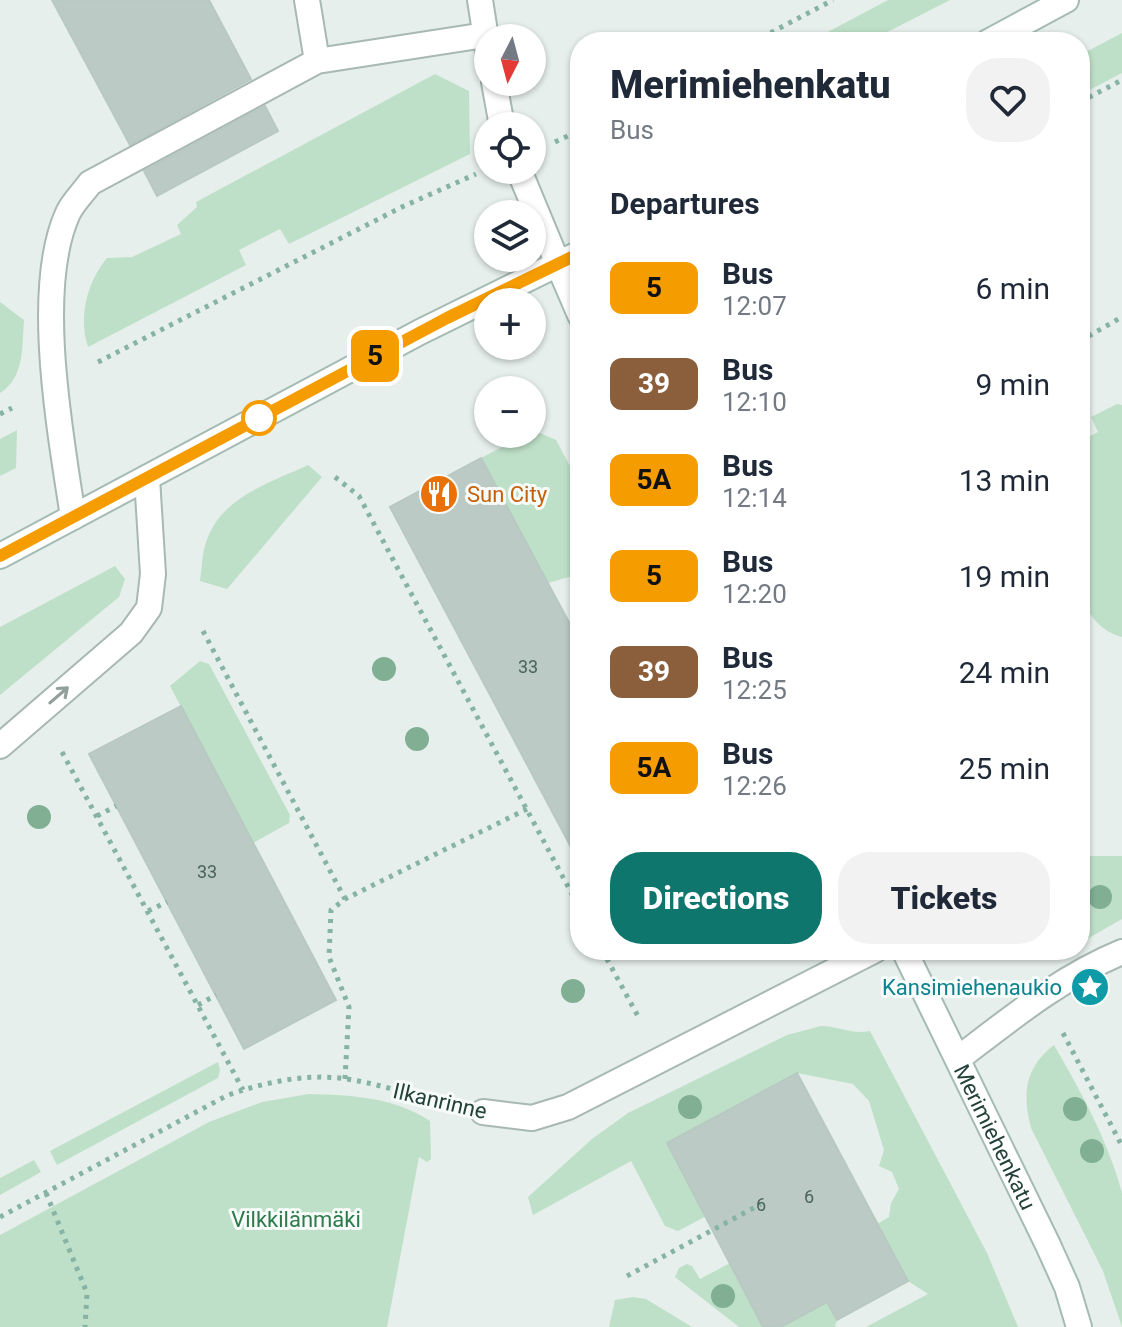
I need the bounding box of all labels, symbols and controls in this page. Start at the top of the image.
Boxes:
north arrow [474,24,546,96]
map controls [474,24,546,448]
button: heart [966,58,1050,142]
text: Merimiehenkatu [610,63,891,107]
button: locate [474,112,546,184]
text: Bus [610,115,654,145]
text: Departures [610,186,760,221]
button: layers [474,200,546,272]
text: Bus [722,256,773,291]
text: 5 [646,271,662,304]
text: 6 min [976,271,1050,306]
button: + [474,288,546,360]
text: 12:07 [722,291,787,321]
line badge: 5 [349,330,401,382]
text: 5 [367,339,383,372]
text: Bus [722,352,773,387]
text: 39 [638,367,670,400]
text: 9 min [976,367,1050,402]
button: − [474,376,546,448]
text: 12:10 [722,387,787,417]
unlabelled marker [242,401,276,435]
text: Bus [722,448,773,483]
text: 5A [637,463,671,496]
text: 13 min [959,463,1050,498]
restaurant icon: Sun City [418,473,460,515]
place label: Sun City [467,482,548,507]
text: 12:14 [722,483,787,513]
text: Bus [722,544,773,579]
text: 5 [646,559,662,592]
text: 19 min [959,559,1050,594]
text: 12:20 [722,579,787,609]
text: Bus [722,640,773,675]
text: 39 [638,655,670,688]
text: 24 min [959,655,1050,690]
house number: 33 [518,656,538,677]
text: 12:25 [722,675,787,705]
one-way arrow [48,687,69,705]
text: Bus [722,736,773,771]
text: 5A [637,751,671,784]
text: 25 min [959,751,1050,786]
text: 12:26 [722,771,787,801]
button: Directions [610,852,822,944]
button: Tickets [838,852,1050,944]
house number: 33 [197,861,217,882]
place icon: Kansimiehenaukio [1069,966,1111,1008]
place label: Kansimiehenaukio [882,975,1062,1000]
street label: Merimiehenkatu [949,1060,1041,1214]
street label: Ilkanrinne [391,1078,489,1124]
house number: 6 [804,1186,814,1207]
house number: 6 [756,1194,766,1215]
park label: Vilkkilänmäki [231,1207,361,1232]

